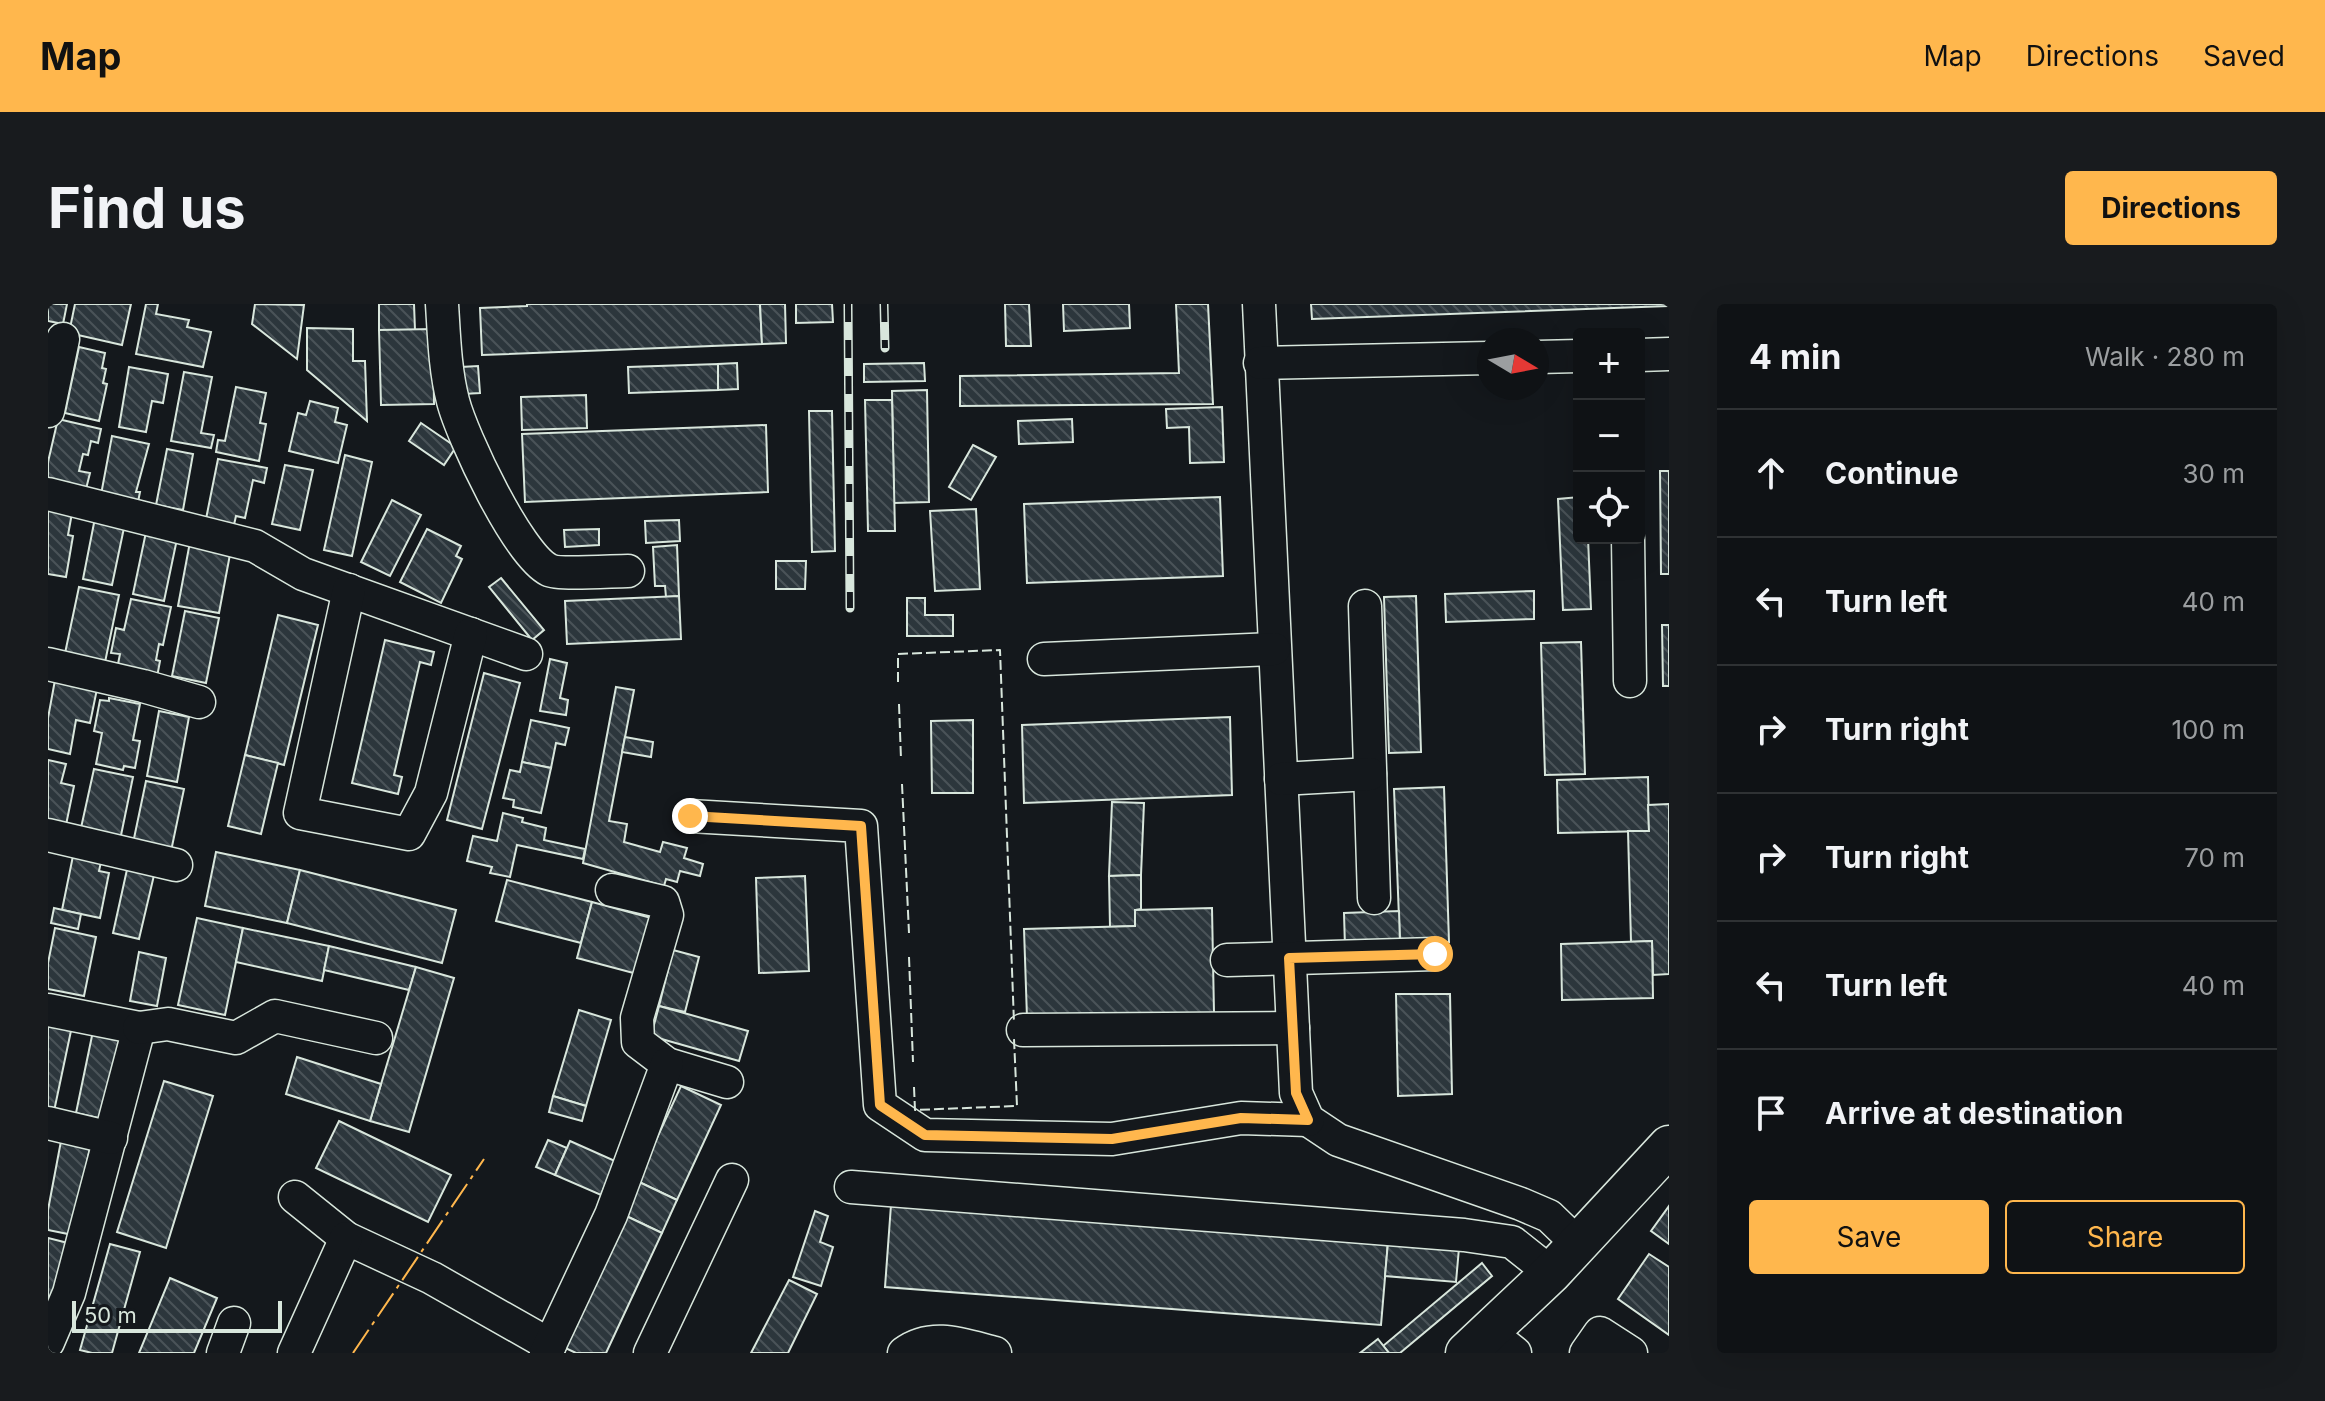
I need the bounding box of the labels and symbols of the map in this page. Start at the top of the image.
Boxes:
north arrow [1477,328,1549,400]
route end [672,798,708,834]
route start [1417,936,1453,972]
scale bar [72,1297,282,1333]

